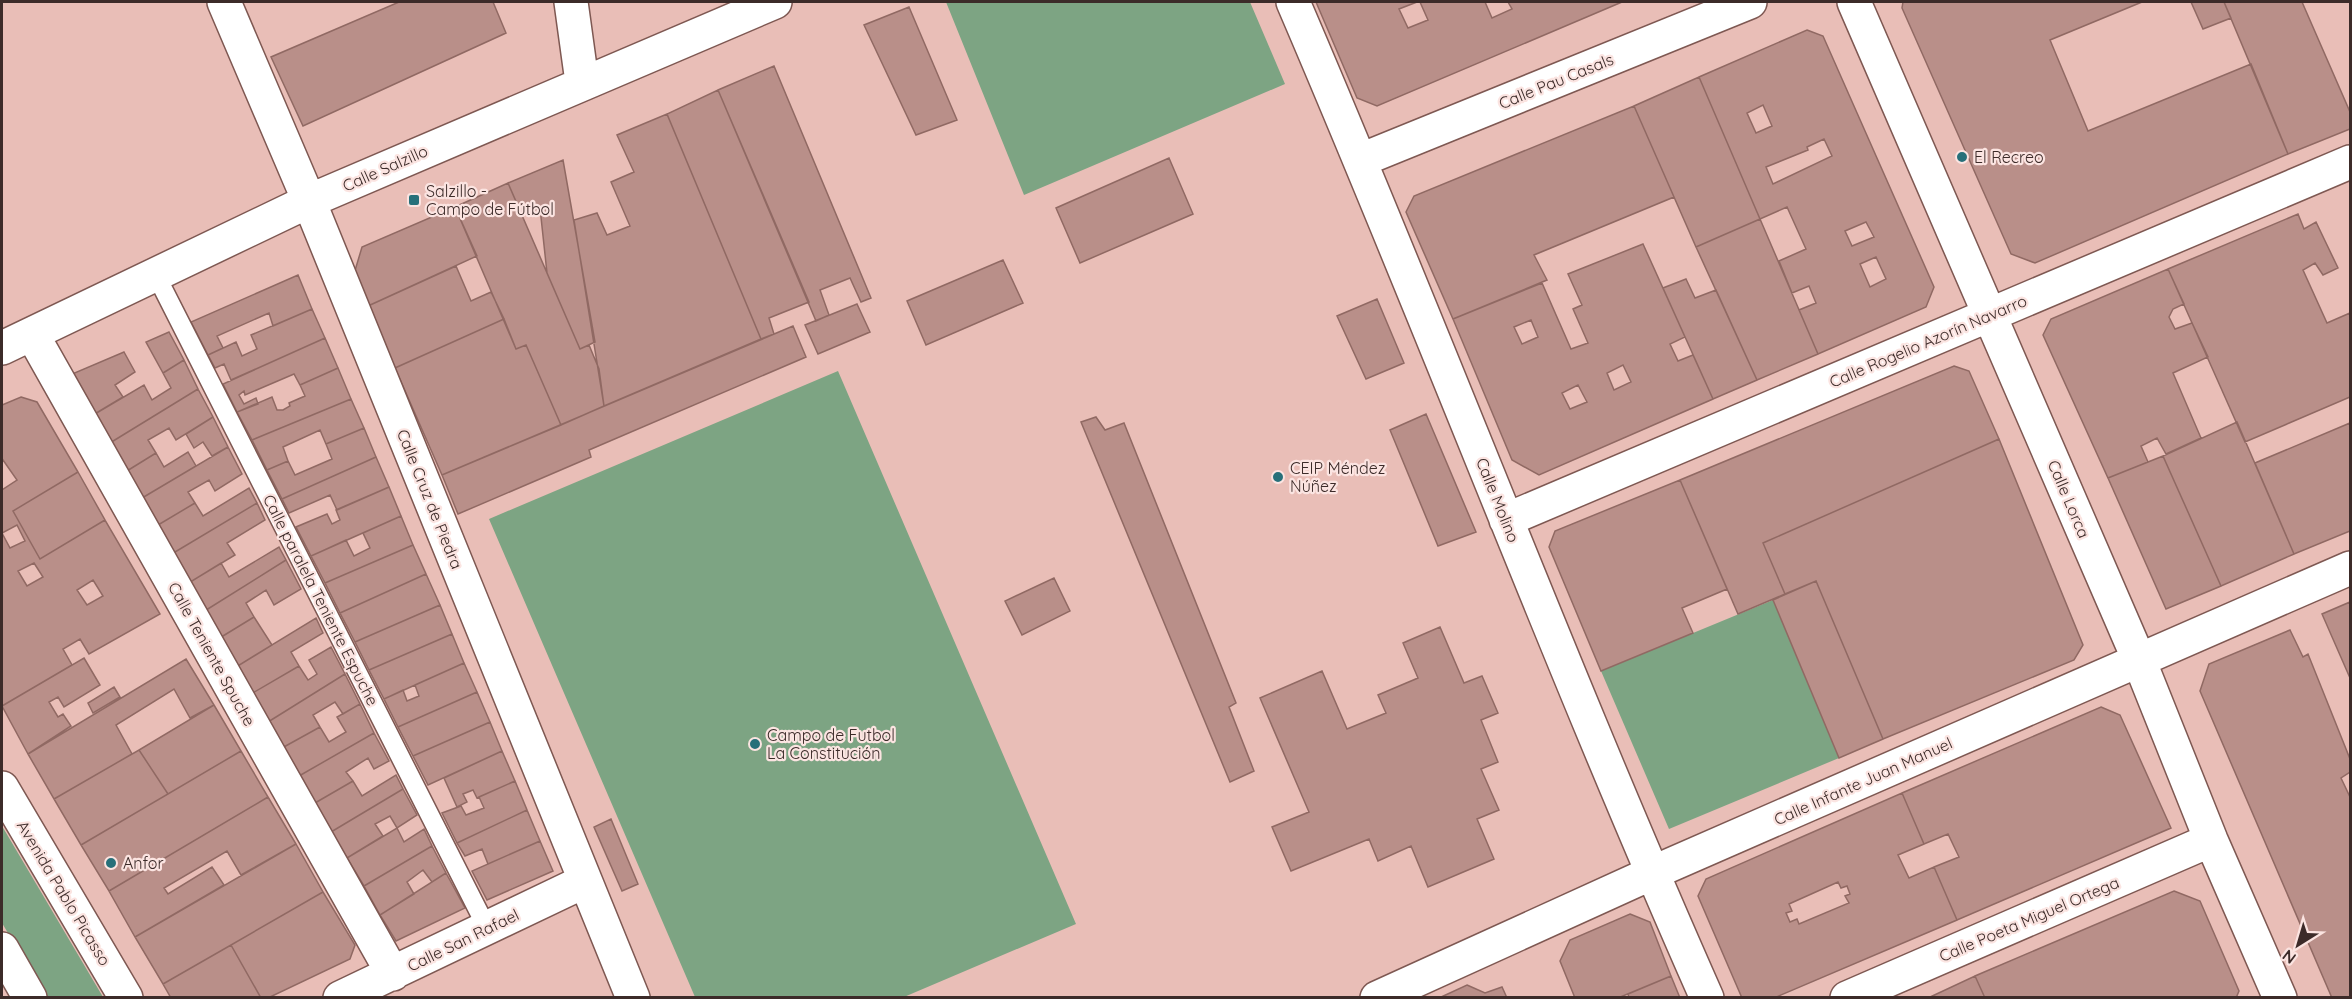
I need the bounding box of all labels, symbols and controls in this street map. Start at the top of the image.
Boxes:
street label: Calle Pau Casals [1496,49,1616,113]
street label: Calle Salzillo [339,140,431,196]
place label: El Recreo [1974,147,2044,167]
marker: El Recreo [1955,150,1969,164]
place label: Salzillo - Campo de Fútbol [426,181,554,219]
marker: Salzillo - Campo de Fútbol [407,193,421,207]
street label: Calle Rogelio Azorín Navarro [1826,290,2030,392]
street label: Calle Cruz de Piedra [393,426,467,572]
street label: Calle Molino [1472,455,1524,545]
street label: Calle Lorca [2044,457,2094,541]
place label: CEIP Méndez Núñez [1290,458,1385,496]
marker: CEIP Méndez Núñez [1271,470,1285,484]
street label: Calle paralela Teniente Espuche [259,491,383,709]
street label: Calle Teniente Spuche [164,579,260,729]
place label: Campo de Futbol La Constitución [767,725,895,763]
street label: Calle Infante Juan Manuel [1771,733,1955,829]
marker: Campo de Futbol La Constitución [748,737,762,751]
street label: Avenida Pablo Picasso [13,817,115,969]
place label: Anfor [123,853,164,873]
marker: Anfor [104,856,118,870]
street label: Calle Poeta Miguel Ortega [1936,872,2122,966]
street label: Calle San Rafael [404,904,522,976]
north arrow [2268,915,2328,975]
text: N [2278,945,2300,969]

